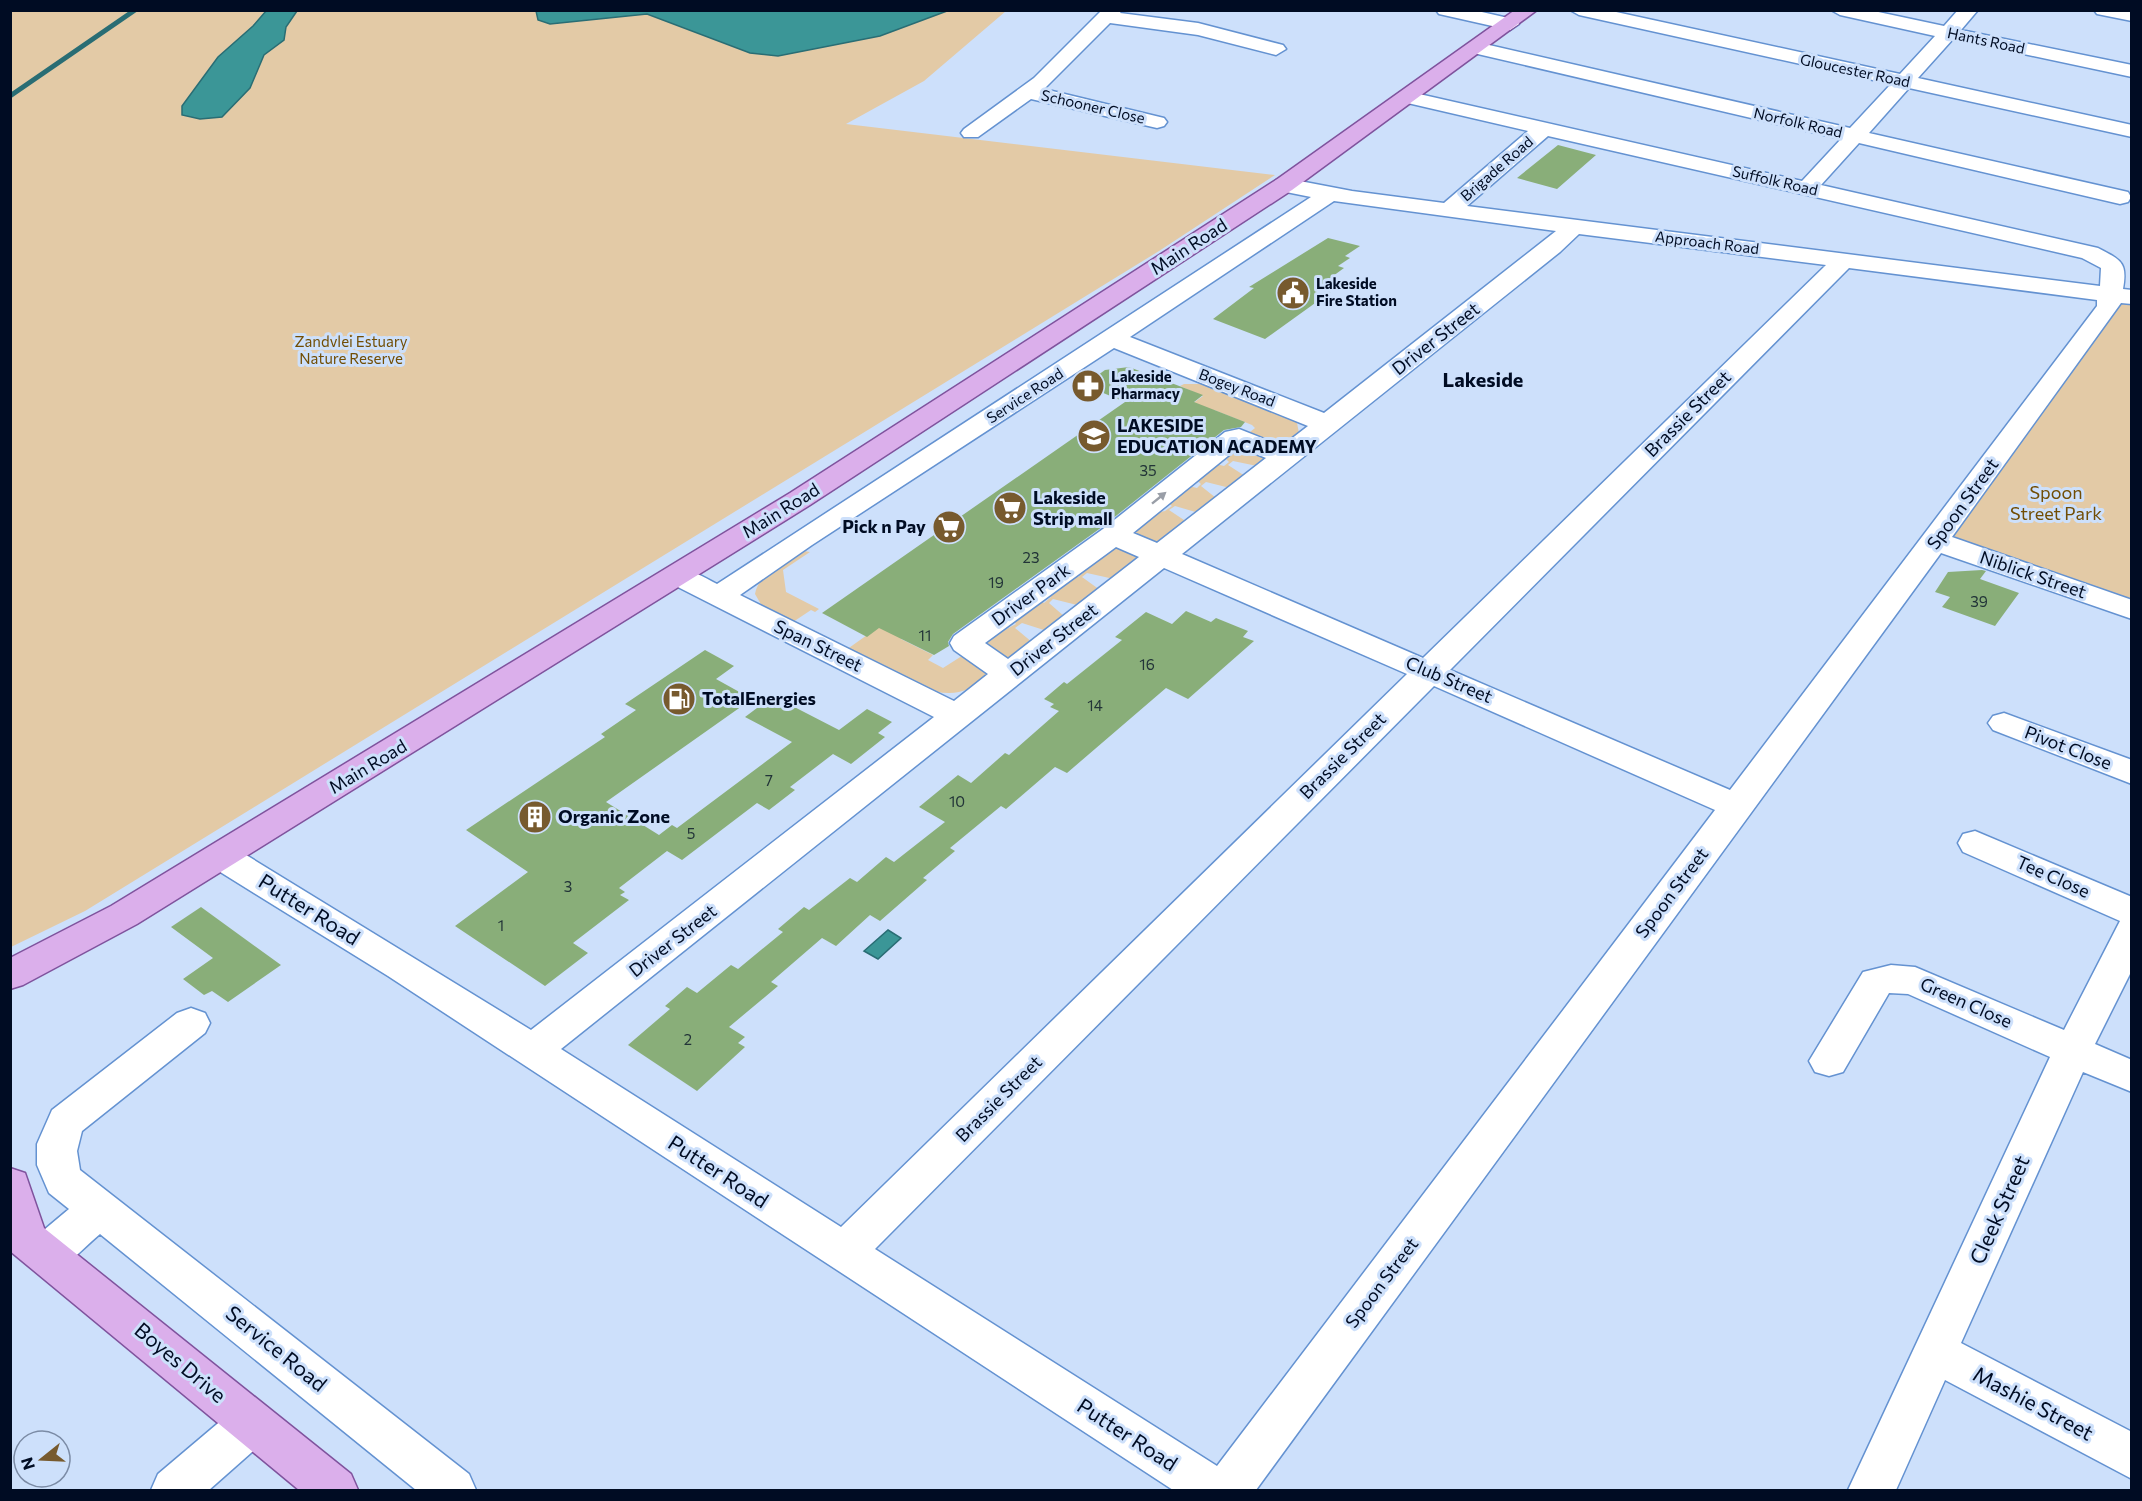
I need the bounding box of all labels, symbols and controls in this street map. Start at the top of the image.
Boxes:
street label: Hants Road [1946,23,2027,57]
street label: Gloucester Road [1799,50,1912,90]
street label: Schooner Close [1040,85,1147,127]
street label: Norfolk Road [1752,103,1844,141]
street label: Brigade Road [1457,132,1536,205]
street label: Suffolk Road [1731,161,1820,199]
street label: Main Road [1146,213,1231,279]
street label: Approach Road [1654,227,1760,257]
place label: Lakeside Fire Station [1316,274,1397,309]
public building icon: Lakeside Fire Station [1275,275,1311,311]
street label: Driver Street [1387,297,1484,379]
park label: Zandvlei Estuary Nature Reserve [294,332,408,367]
street label: Service Road [983,364,1066,427]
street label: Bogey Road [1197,364,1278,410]
street label: Brassie Street [1640,366,1735,461]
place label: Lakeside Pharmacy [1111,367,1181,402]
district label: Lakeside [1443,367,1523,391]
pharmacy icon: Lakeside Pharmacy [1070,368,1106,404]
place label: LAKESIDE EDUCATION ACADEMY [1117,414,1317,457]
school or university icon: LAKESIDE EDUCATION ACADEMY [1076,418,1112,454]
street label: Spoon Street [1922,454,2003,553]
house number: 35 [1139,461,1157,479]
street label: Main Road [738,478,823,543]
park label: Spoon Street Park [2010,481,2102,524]
place label: Lakeside Strip mall [1033,486,1113,529]
supermarket icon: Lakeside Strip mall [992,490,1028,526]
one-way arrow [1151,492,1167,505]
supermarket icon: Pick n Pay [931,509,967,545]
place label: Pick n Pay [842,515,926,537]
street label: Niblick Street [1977,546,2089,603]
house number: 23 [1023,548,1039,566]
street label: Driver Park [987,558,1074,630]
house number: 19 [988,573,1004,591]
house number: 39 [1970,592,1988,610]
street label: Driver Street [1005,598,1102,680]
street label: Span Street [771,614,866,676]
house number: 11 [919,626,931,644]
street label: Club Street [1403,651,1496,707]
house number: 16 [1139,655,1155,673]
fuel station icon: TotalEnergies [661,681,697,717]
place label: TotalEnergies [702,687,816,709]
house number: 14 [1087,696,1103,714]
street label: Brassie Street [1295,708,1390,803]
street label: Pivot Close [2022,720,2115,774]
street label: Main Road [325,734,410,798]
house number: 7 [765,771,773,789]
house number: 10 [949,792,965,810]
building icon: Organic Zone [517,799,553,835]
place label: Organic Zone [558,805,670,827]
house number: 5 [687,824,695,842]
street label: Spoon Street [1630,843,1712,942]
street label: Tee Close [2013,850,2093,902]
street label: Putter Road [255,868,365,950]
house number: 3 [564,877,572,895]
street label: Driver Street [624,899,721,981]
house number: 1 [498,916,504,934]
street label: Green Close [1917,972,2016,1032]
house number: 2 [684,1030,692,1048]
street label: Brassie Street [951,1051,1046,1146]
street label: Putter Road [664,1129,774,1212]
street label: Cleek Street [1963,1151,2034,1268]
street label: Spoon Street [1340,1233,1422,1332]
street label: Service Road [221,1300,332,1396]
street label: Boyes Drive [130,1316,232,1407]
street label: Mashie Street [1969,1361,2098,1445]
street label: Putter Road [1073,1392,1183,1475]
north arrow [12,1429,72,1489]
text: N [16,1455,38,1472]

